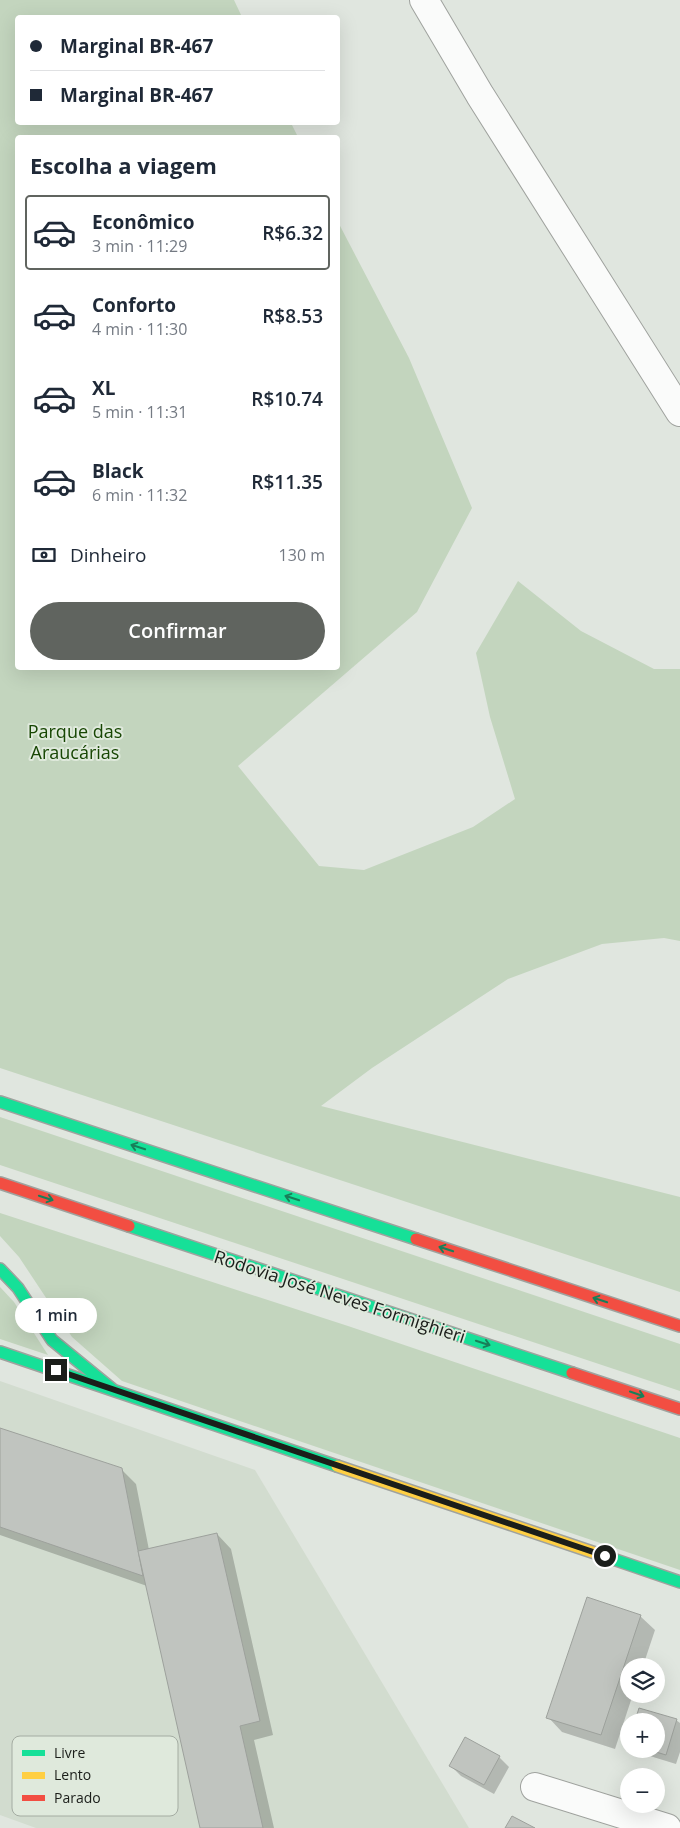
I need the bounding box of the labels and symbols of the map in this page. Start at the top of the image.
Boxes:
park label: Parque das Araucárias [28,719,122,764]
one-way arrow [130,1142,146,1151]
one-way arrow [285,1193,300,1202]
one-way arrow [38,1194,54,1204]
street label: Rodovia José Neves Formighieri [211,1244,469,1348]
one-way arrow [439,1244,454,1253]
one-way arrow [593,1295,609,1304]
callout: 1 min [15,1298,97,1332]
one-way arrow [475,1339,490,1348]
route end [45,1359,67,1381]
one-way arrow [629,1390,644,1399]
route start [594,1545,616,1567]
legend [12,1736,178,1816]
text: Livre [54,1743,86,1762]
text: Lento [54,1765,91,1784]
text: Parado [54,1788,101,1807]

